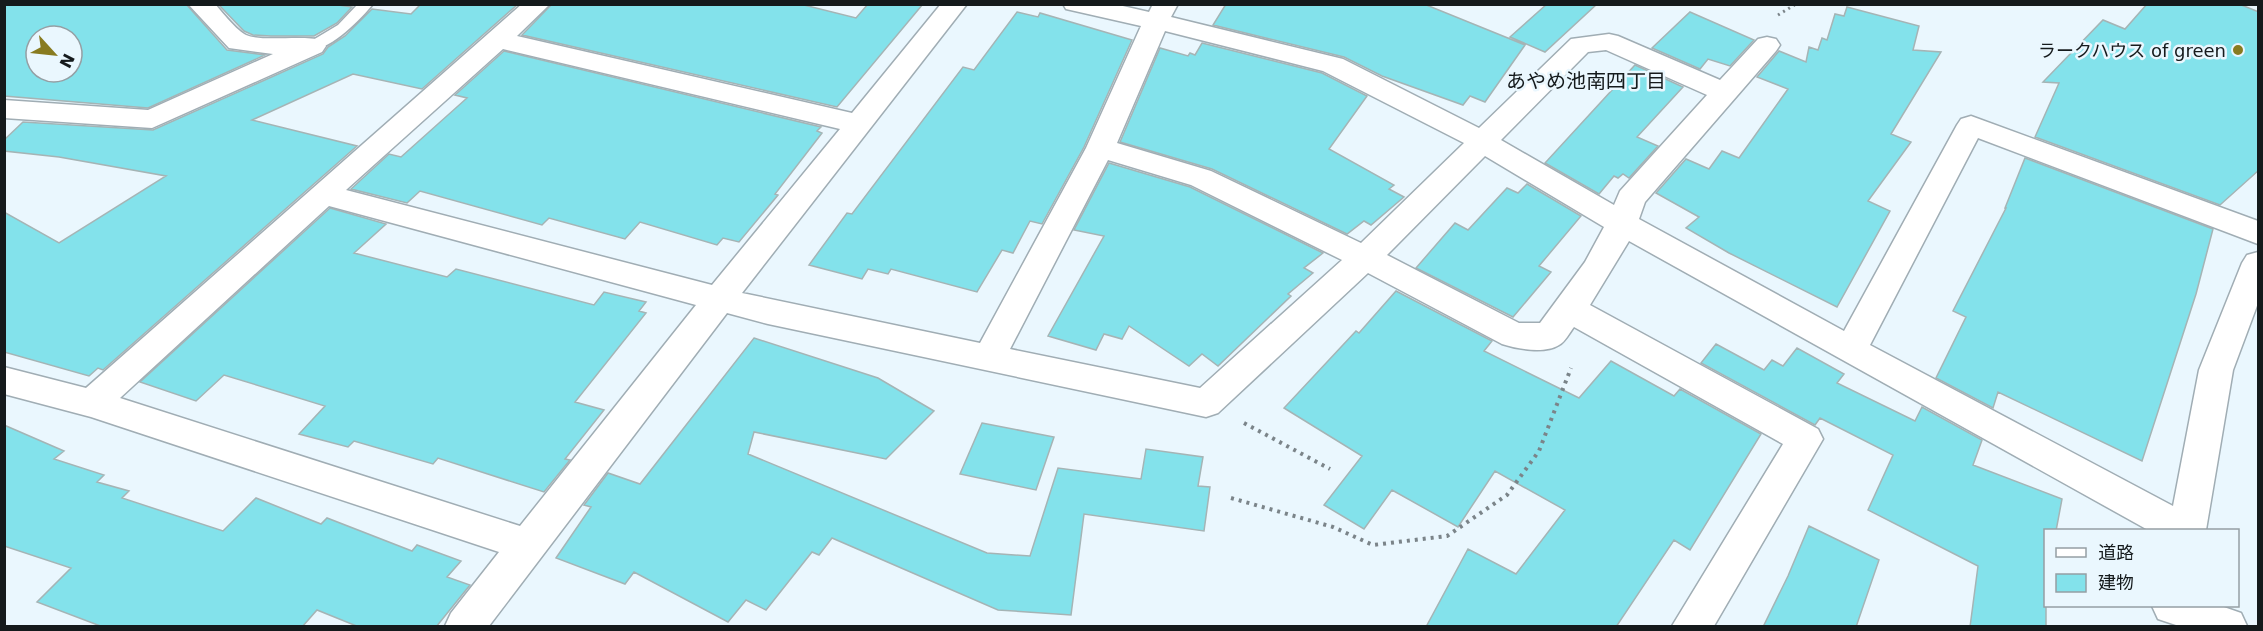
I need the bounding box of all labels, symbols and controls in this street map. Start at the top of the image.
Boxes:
north arrow [24,24,84,84]
place label: ラークハウス of green [2038,40,2226,61]
marker: ラークハウス of green [2231,43,2245,57]
text: N [55,50,78,71]
district label: あやめ池南四丁目 [1506,69,1666,93]
legend [2044,529,2239,607]
text: 道路 [2098,542,2134,563]
text: 建物 [2098,572,2134,593]

